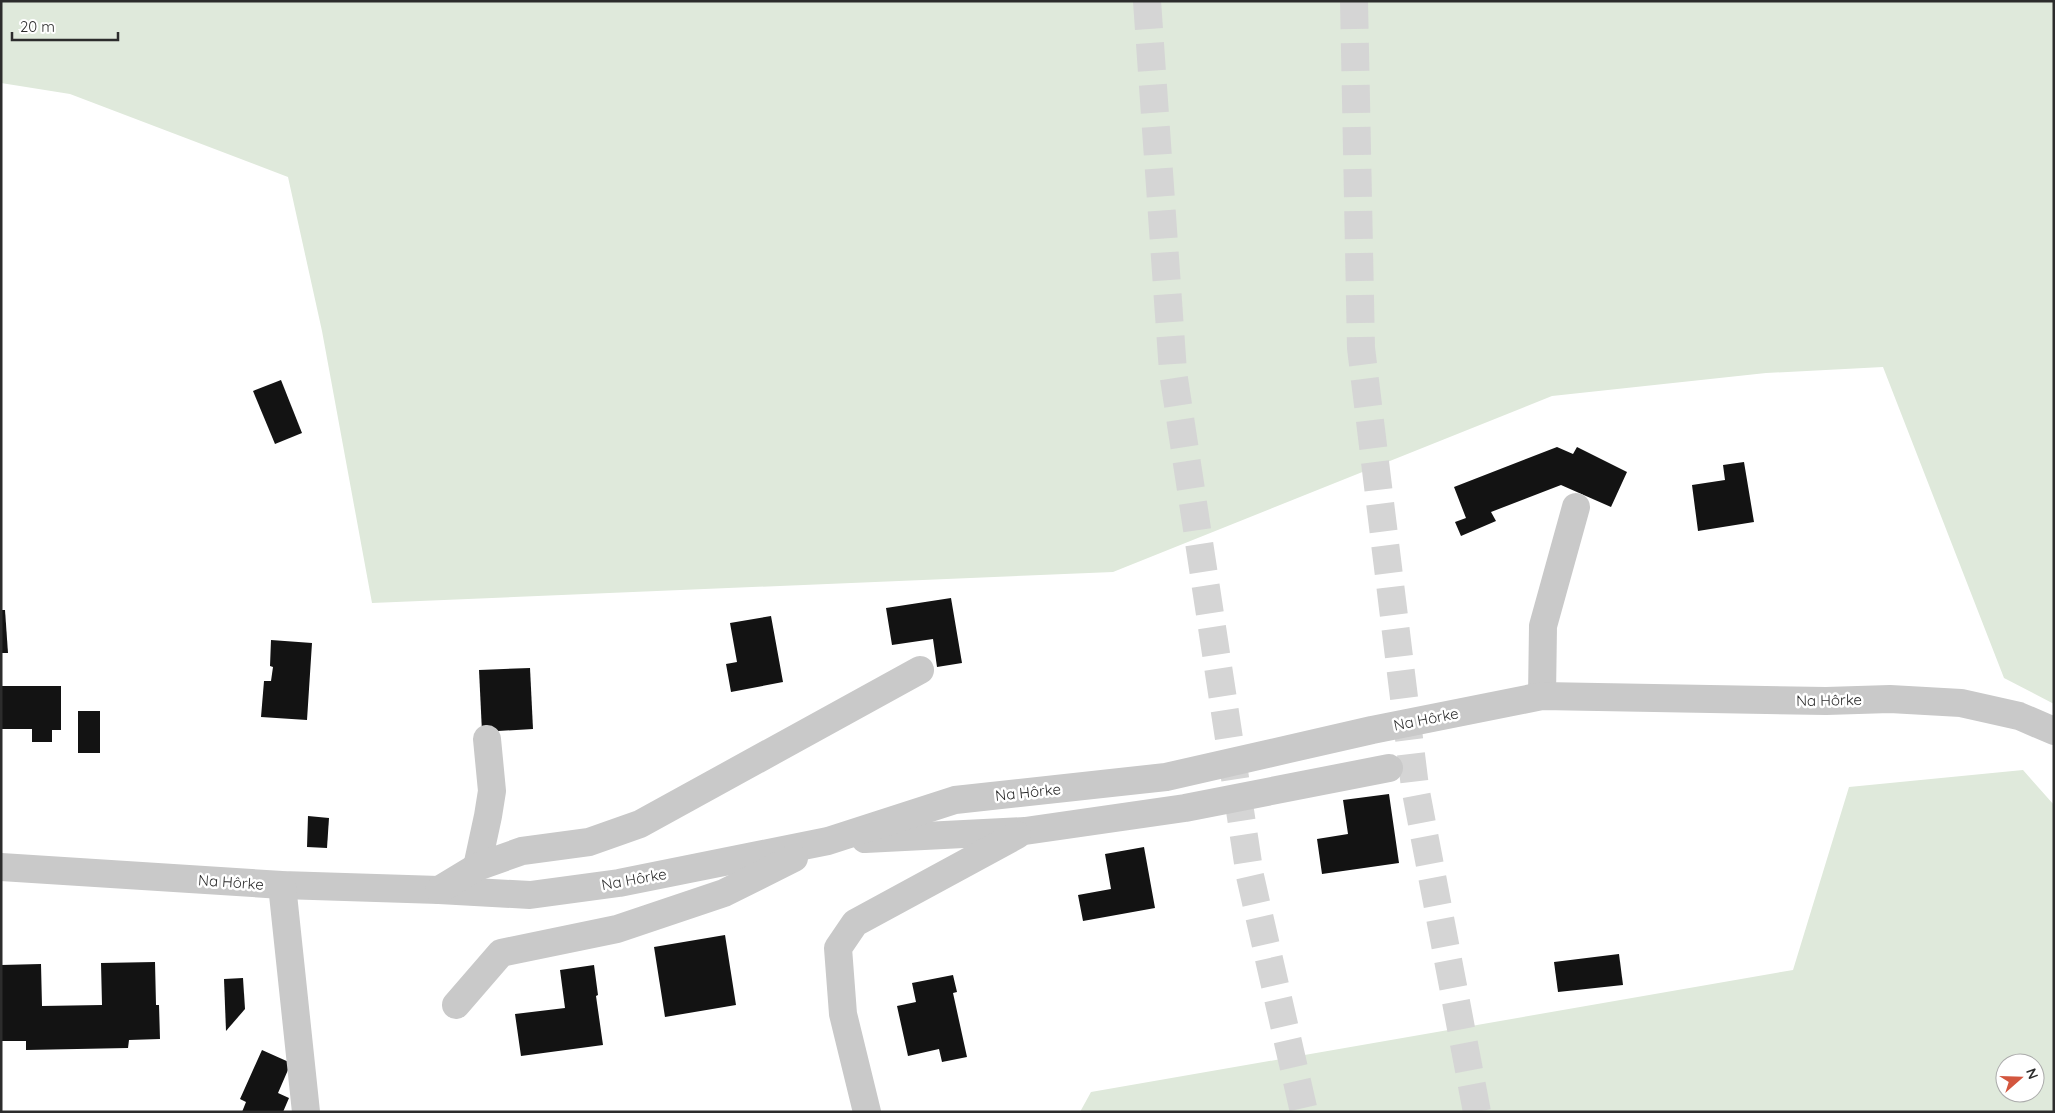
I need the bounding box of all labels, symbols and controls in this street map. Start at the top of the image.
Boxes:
scale bar [12,10,119,42]
text: 20 m [20,17,55,36]
street label: Na Hôrke [1796,690,1862,710]
street label: Na Hôrke [1392,703,1460,735]
street label: Na Hôrke [994,779,1062,805]
street label: Na Hôrke [600,864,668,894]
street label: Na Hôrke [197,870,265,894]
north arrow [1995,1053,2045,1103]
text: N [2022,1066,2042,1081]

